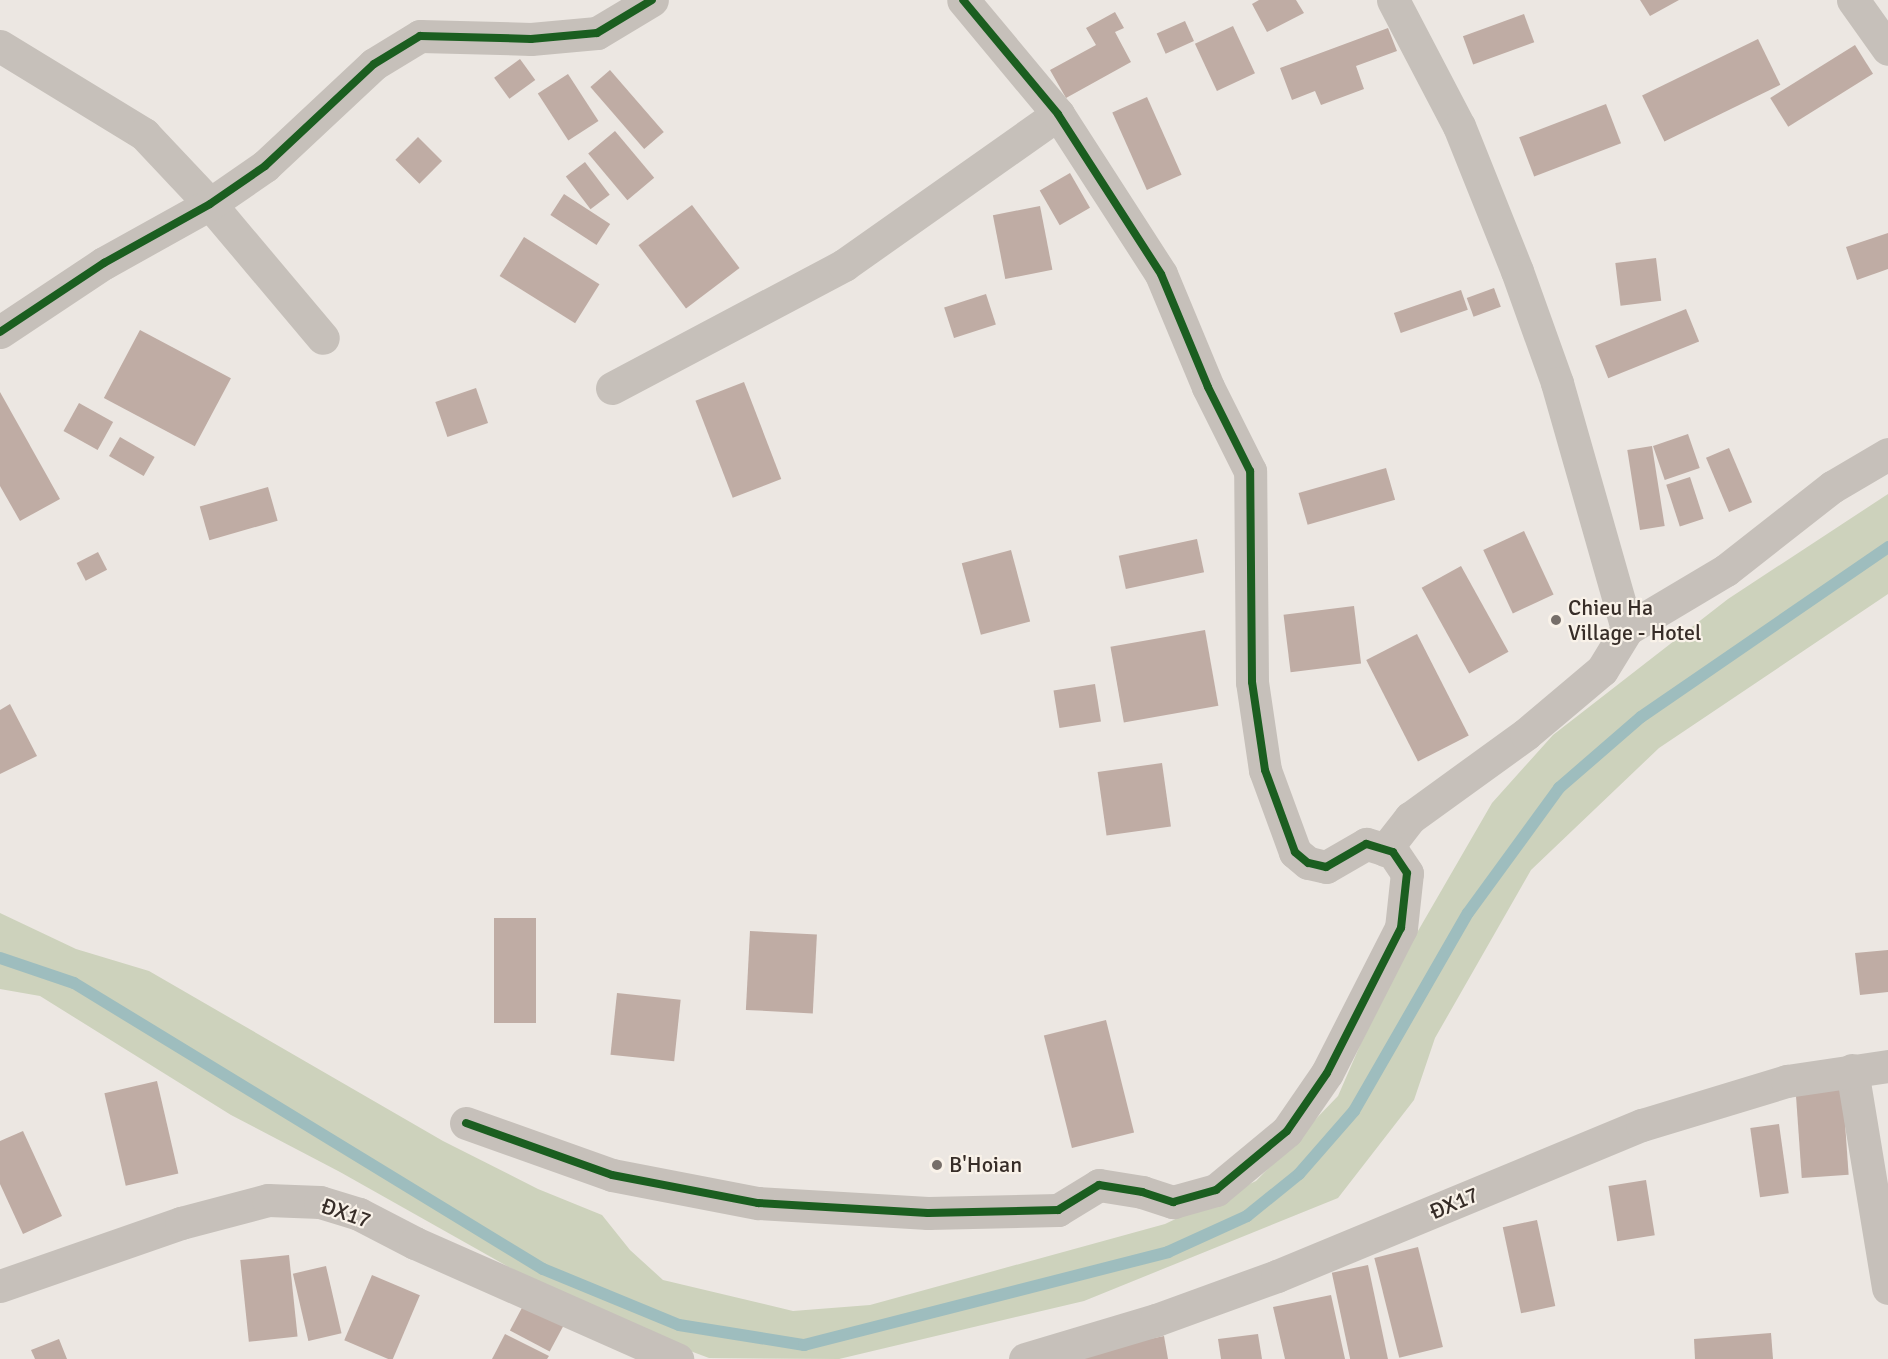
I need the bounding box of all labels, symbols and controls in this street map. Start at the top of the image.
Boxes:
place label: Chieu Ha Village - Hotel [1568,594,1701,646]
marker: Chieu Ha Village - Hotel [1549,613,1563,627]
place label: B'Hoian [949,1152,1022,1178]
marker: B'Hoian [930,1158,944,1172]
street label: ĐX17 [1425,1181,1483,1225]
street label: ĐX17 [318,1192,374,1234]

